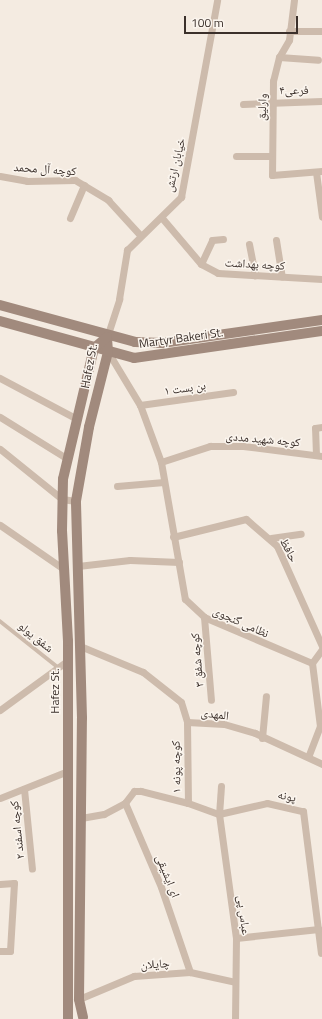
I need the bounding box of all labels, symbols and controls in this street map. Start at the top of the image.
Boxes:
scale bar [186,8,300,34]
text: 100 m [191,13,224,32]
street label: فرعی۴ [279,83,309,97]
street label: وارلیق [254,93,270,121]
street label: خیابان ارتش [162,137,188,193]
street label: کوچه آل محمد [13,160,77,178]
street label: کوچه بهداشت [224,255,286,273]
street label: Martyr Bakeri St. [138,325,224,351]
street label: Hafez St. [78,342,100,390]
street label: بن بست ۱ [163,378,207,398]
street label: کوچه شهید مددی [225,429,301,449]
street label: حافظ [277,536,301,564]
street label: نظامی گنجوی [211,603,271,641]
street label: شفق یولو [16,619,56,655]
street label: کوچه شفق ۳ [187,632,207,688]
street label: Hafez St. [48,668,62,714]
street label: المهدی [200,705,230,723]
street label: کوچه پونه ۱ [168,740,184,794]
street label: پونه [276,787,298,805]
street label: کوچه اسفند ۲ [7,800,27,860]
street label: ای ایشیقی [153,852,183,900]
street label: عباس پی [234,894,254,936]
street label: چایلان [140,956,170,972]

